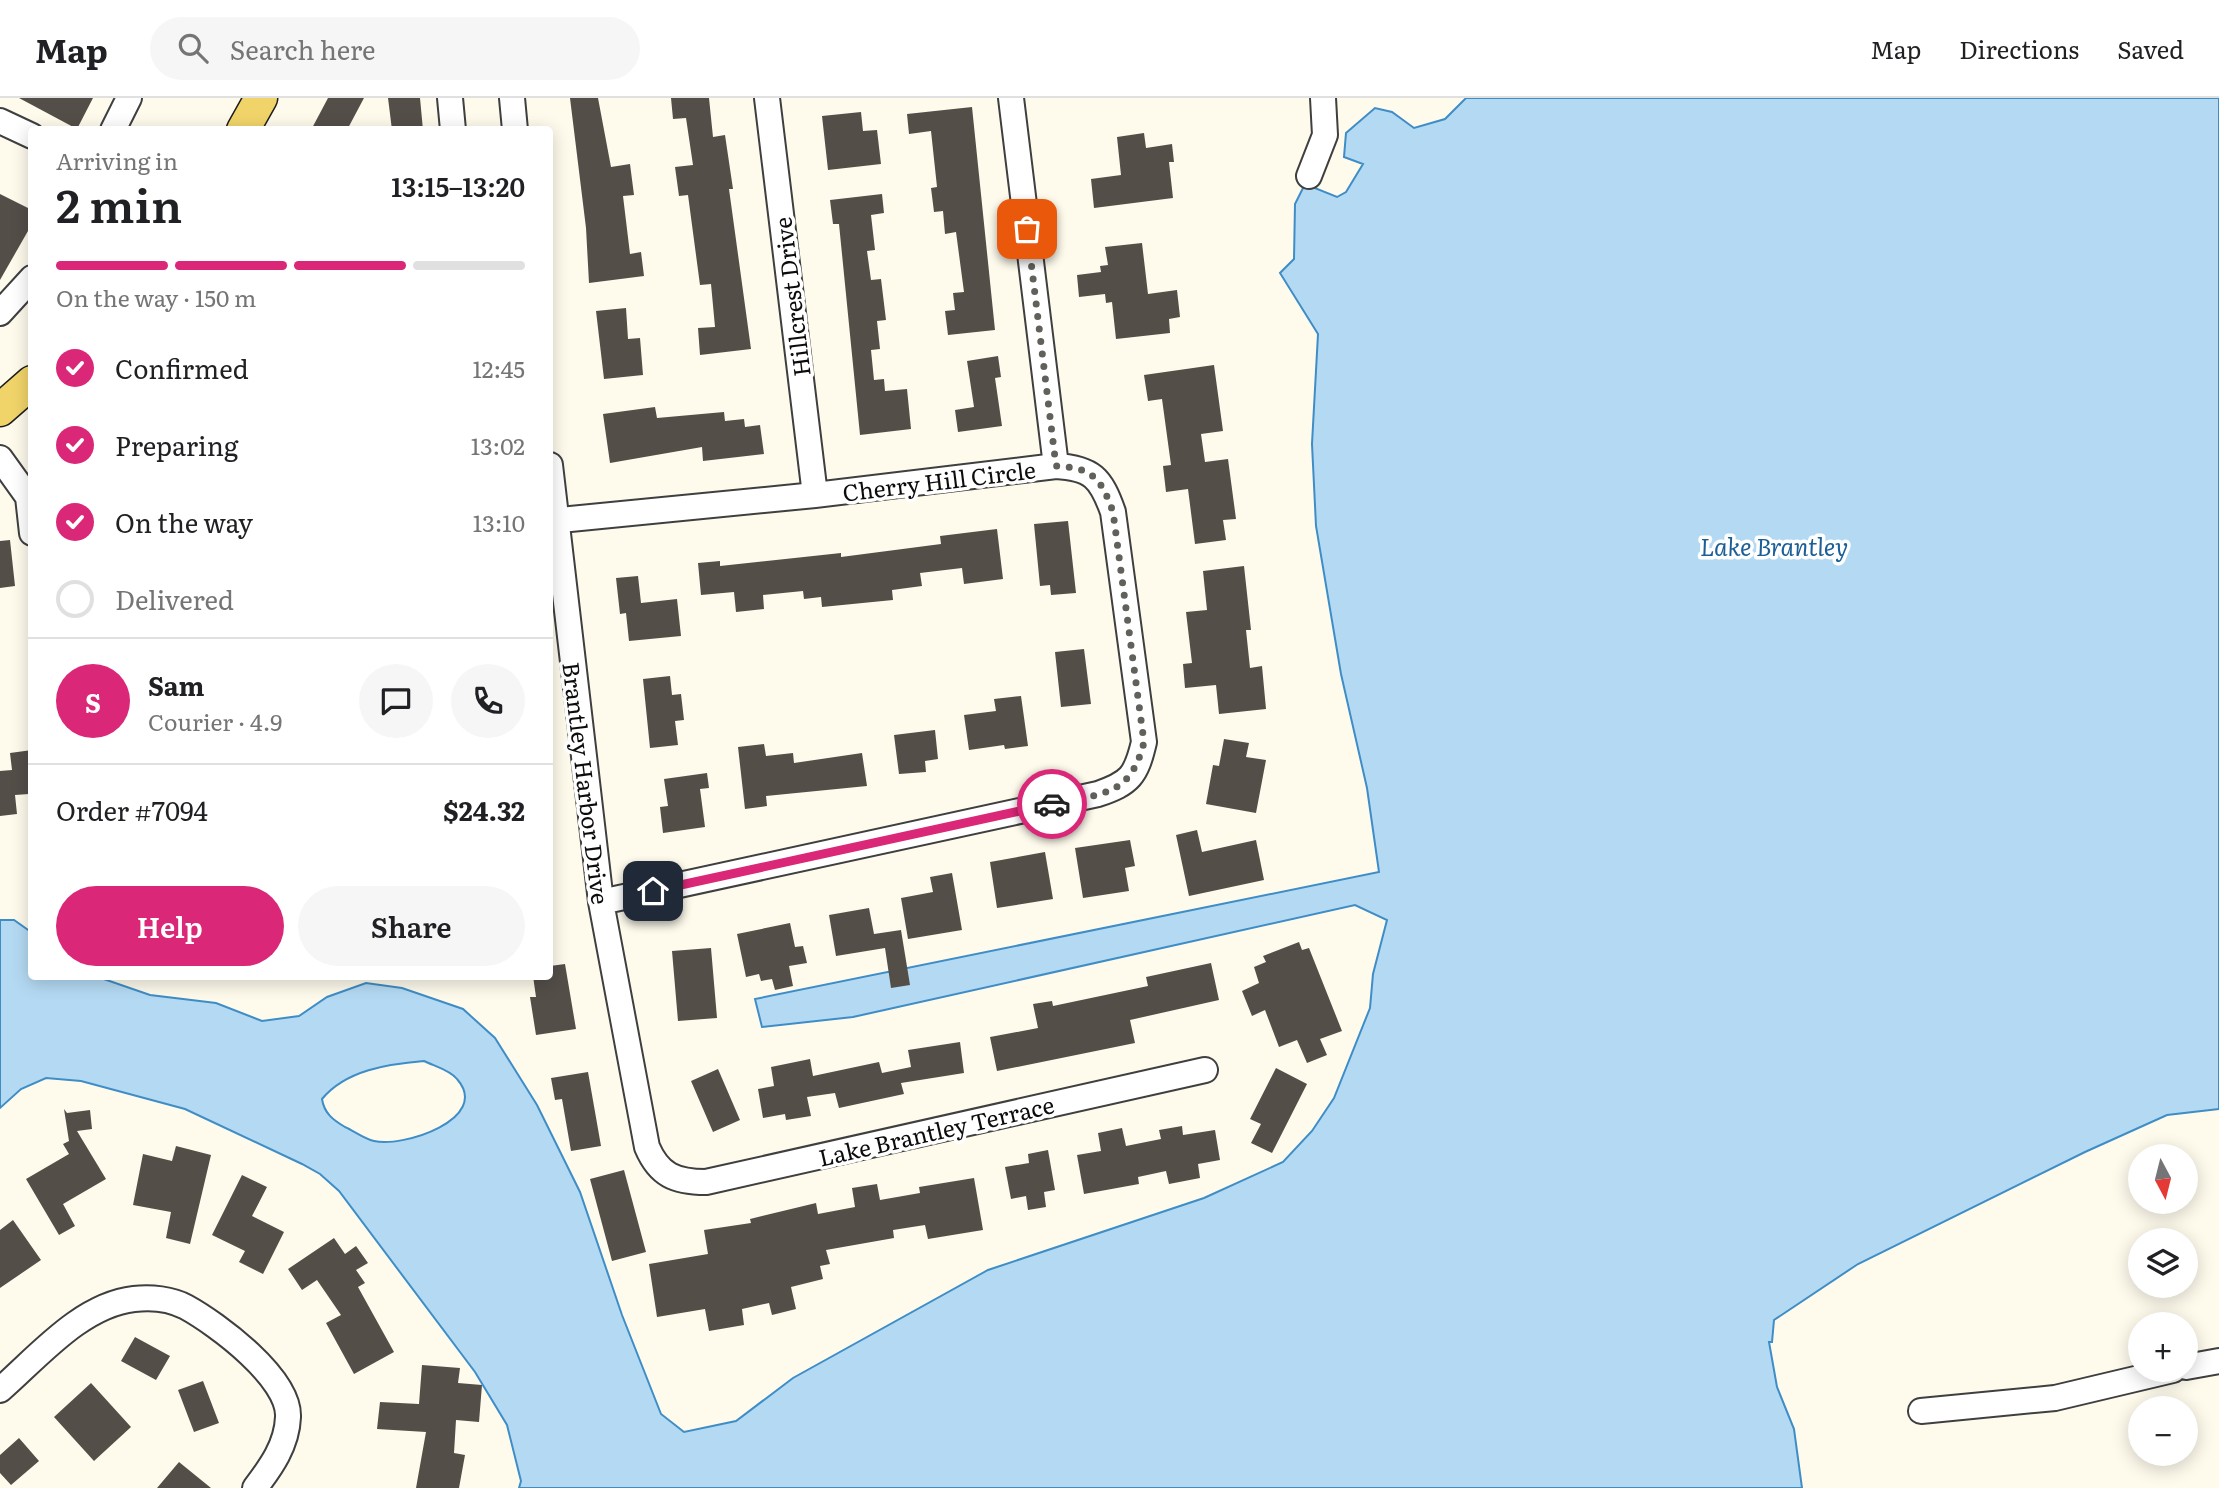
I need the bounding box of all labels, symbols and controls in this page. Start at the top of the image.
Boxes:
search box [150,17,640,80]
text: Map [35,24,108,73]
icon: search [174,29,212,67]
text: Search here [230,29,376,68]
text: Map [1870,31,1921,66]
text: Directions [1959,31,2079,66]
text: Saved [2117,31,2184,66]
text: Arriving in [56,143,178,177]
text: 13:15–13:20 [391,166,525,205]
text: 2 min [56,169,182,237]
pin [997,199,1057,259]
icon: bag [1008,210,1046,248]
street label: Hillcrest Drive [764,215,818,379]
text: On the way · 150 m [56,280,256,314]
text: Confirmed [115,348,249,387]
icon: check [56,349,94,387]
text: 12:45 [472,351,525,385]
text: Preparing [115,425,238,464]
icon: check [56,426,94,464]
text: 13:02 [471,428,525,462]
street label: Cherry Hill Circle [840,451,1038,509]
text: On the way [115,502,253,541]
icon: check [56,503,94,541]
text: 13:10 [473,505,525,539]
water label: Lake Brantley [1700,528,1848,563]
text: Delivered [115,579,234,618]
street label: Brantley Harbor Drive [555,660,619,906]
button: chat [359,664,433,738]
button: phone [451,664,525,738]
text: Sam [148,665,204,704]
text: S [85,682,101,721]
text: Courier · 4.9 [148,704,282,738]
courier [1017,769,1087,839]
icon: car [1033,785,1071,823]
text: Order #7094 [56,790,208,829]
text: $24.32 [443,790,525,829]
pin [623,861,683,921]
icon: home [634,872,672,910]
button: Help [56,886,284,966]
button: Share [298,886,525,966]
street label: Lake Brantley Terrace [815,1086,1057,1174]
north arrow [2128,1144,2198,1214]
map controls [2128,1144,2198,1466]
button: layers [2128,1228,2198,1298]
button: + [2128,1312,2198,1382]
button: − [2128,1396,2198,1466]

